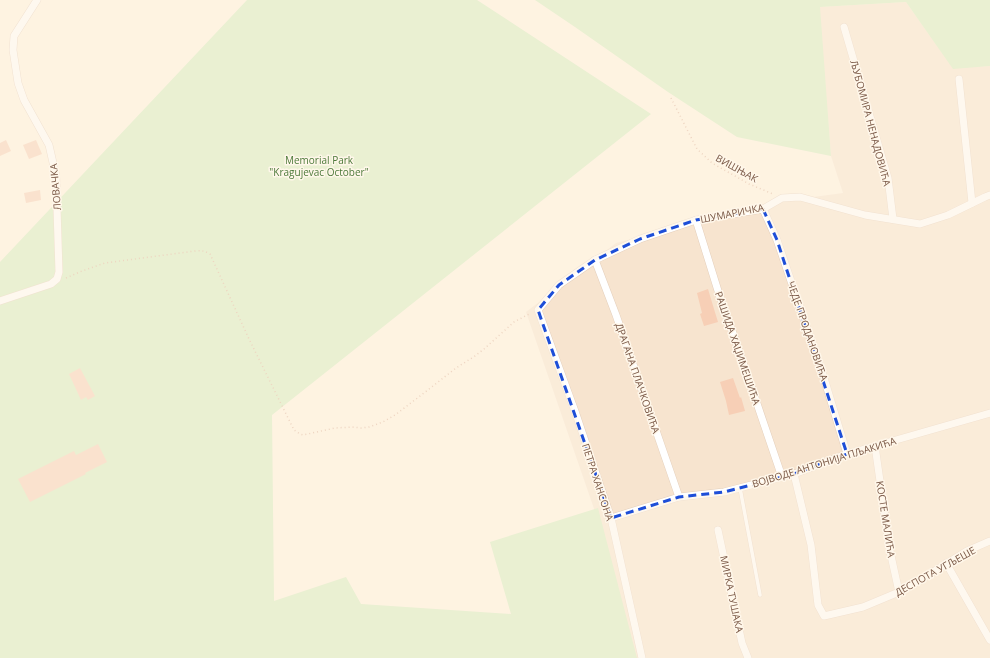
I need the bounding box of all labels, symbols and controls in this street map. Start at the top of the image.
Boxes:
street label: ЉУБОМИРА НЕНАДОВИЋА [847,58,895,188]
street label: ВИШЊАК [713,151,761,186]
park label: Memorial Park "Kragujevac October" [269,153,369,179]
street label: ЛОВАЧКА [46,162,64,211]
street label: ШУМАРИЧКА [699,200,766,226]
street label: ЧЕДЕ ПРОДАНОВИЋА [784,279,832,383]
street label: РАШИДА ХАЏИМЕШИЋА [712,289,764,407]
street label: ДРАГАНА ПЛАЧКОВИЋА [612,321,664,436]
street label: ВОЈВОДЕ АНТОНИЈА ПЉАКИЋА [750,433,898,491]
street label: ПЕТРА ХАНСОНА [579,442,617,523]
street label: КОСТЕ МАЛИЋА [873,480,899,559]
street label: ДЕСПОТА УГЉЕШЕ [892,543,978,599]
street label: МИРКА ТУШАКА [717,554,747,634]

